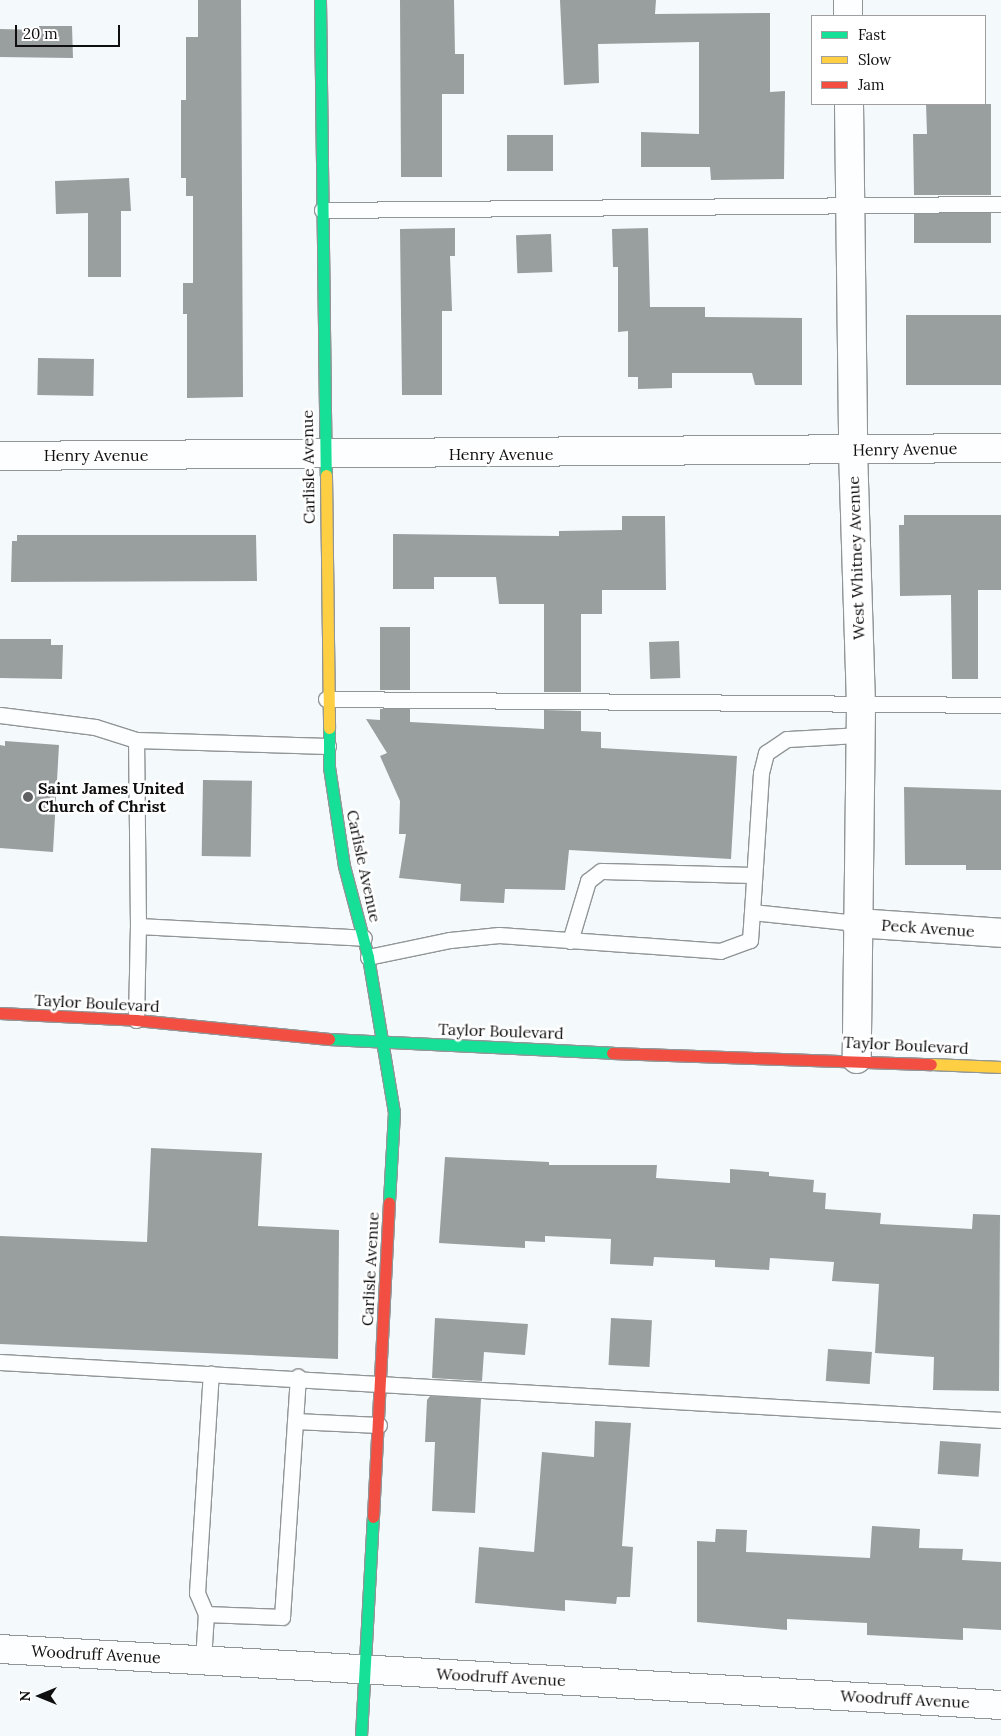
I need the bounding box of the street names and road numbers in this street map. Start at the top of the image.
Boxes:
street label: Carlisle Avenue [297,410,319,524]
street label: Henry Avenue [853,438,957,460]
street label: Henry Avenue [449,444,553,464]
street label: Henry Avenue [44,445,148,465]
street label: West Whitney Avenue [844,476,868,640]
street label: Carlisle Avenue [343,808,385,924]
street label: Peck Avenue [881,915,975,941]
street label: Taylor Boulevard [34,990,160,1016]
street label: Taylor Boulevard [438,1019,564,1043]
street label: Taylor Boulevard [843,1032,969,1058]
street label: Carlisle Avenue [357,1212,383,1326]
street label: Woodruff Avenue [31,1641,161,1667]
street label: Woodruff Avenue [436,1664,566,1690]
street label: Woodruff Avenue [840,1686,970,1712]

